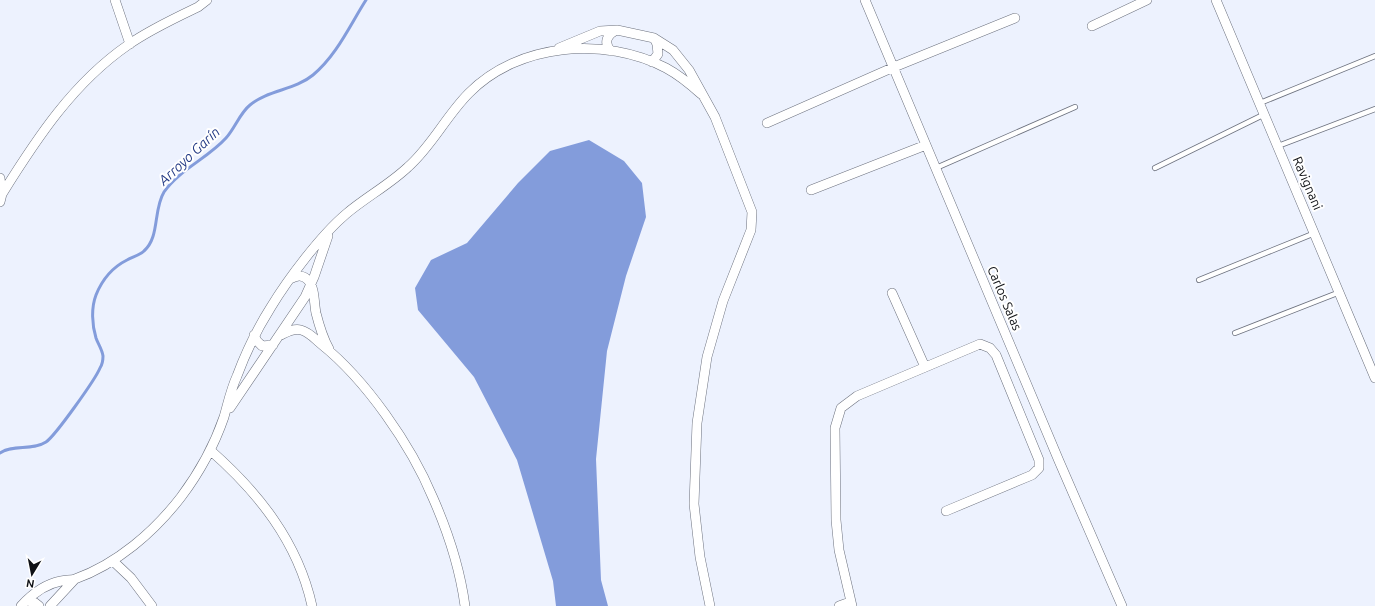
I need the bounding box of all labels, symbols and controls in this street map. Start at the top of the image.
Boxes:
water label: Arroyo Garín [154,124,223,189]
street label: Ravignani [1291,154,1325,212]
street label: Carlos Salas [985,264,1025,333]
north arrow [12,554,52,594]
text: N [25,577,35,590]

